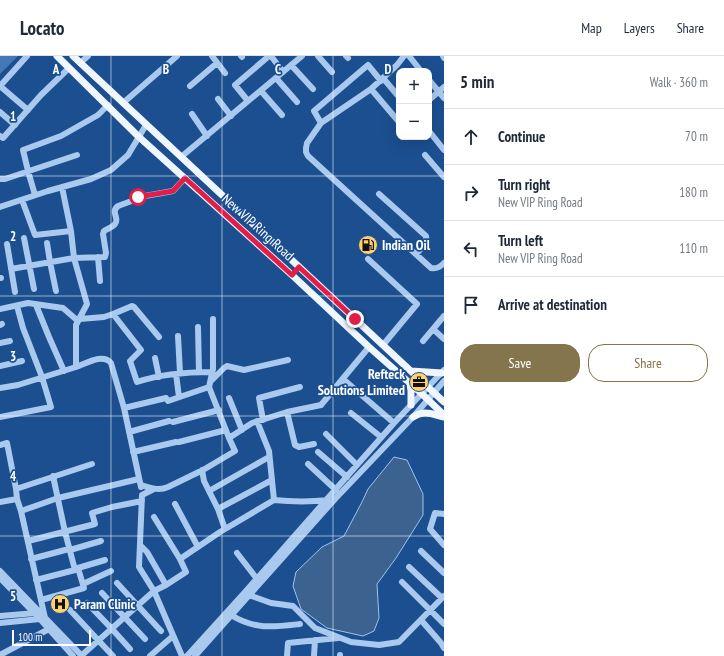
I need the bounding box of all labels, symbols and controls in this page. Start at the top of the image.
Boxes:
text: Locato [20,16,65,40]
text: Map [581,19,602,37]
text: Layers [624,19,655,37]
text: Share [677,19,704,37]
text: A [52,61,60,78]
text: B [163,61,169,78]
text: C [275,61,281,78]
text: D [385,61,392,78]
map controls [396,68,432,140]
button: + [396,68,432,104]
text: 5 min [460,71,494,93]
text: Walk · 360 m [650,74,708,91]
button: − [396,104,432,140]
text: 1 [10,108,16,125]
icon: ahead [460,126,482,148]
text: Continue [498,127,545,146]
text: 70 m [685,128,708,145]
text: Turn right [498,175,550,194]
icon: right [460,182,482,204]
text: 180 m [679,184,708,201]
route start [129,188,147,206]
street label: New VIP Ring Road [218,190,298,264]
text: New VIP Ring Road [498,194,583,211]
text: 2 [10,228,16,245]
text: Turn left [498,231,543,250]
fuel station icon: Indian Oil [357,234,379,256]
place label: Indian Oil [382,236,431,254]
icon: left [460,238,482,260]
text: 110 m [679,240,708,257]
text: New VIP Ring Road [498,250,583,267]
icon: arrive [460,294,482,316]
text: Arrive at destination [498,295,607,314]
route end [346,310,364,328]
button: Save [460,344,580,382]
button: Share [588,344,708,382]
text: 3 [10,348,16,365]
place label: Refteck Solutions Limited [318,365,405,399]
office icon: Refteck Solutions Limited [408,371,430,393]
text: 4 [10,468,17,485]
text: 5 [10,588,16,605]
hospital icon: Param Clinic [49,593,71,615]
place label: Param Clinic [74,595,135,613]
scale bar [12,628,91,647]
text: 100 m [18,630,42,644]

